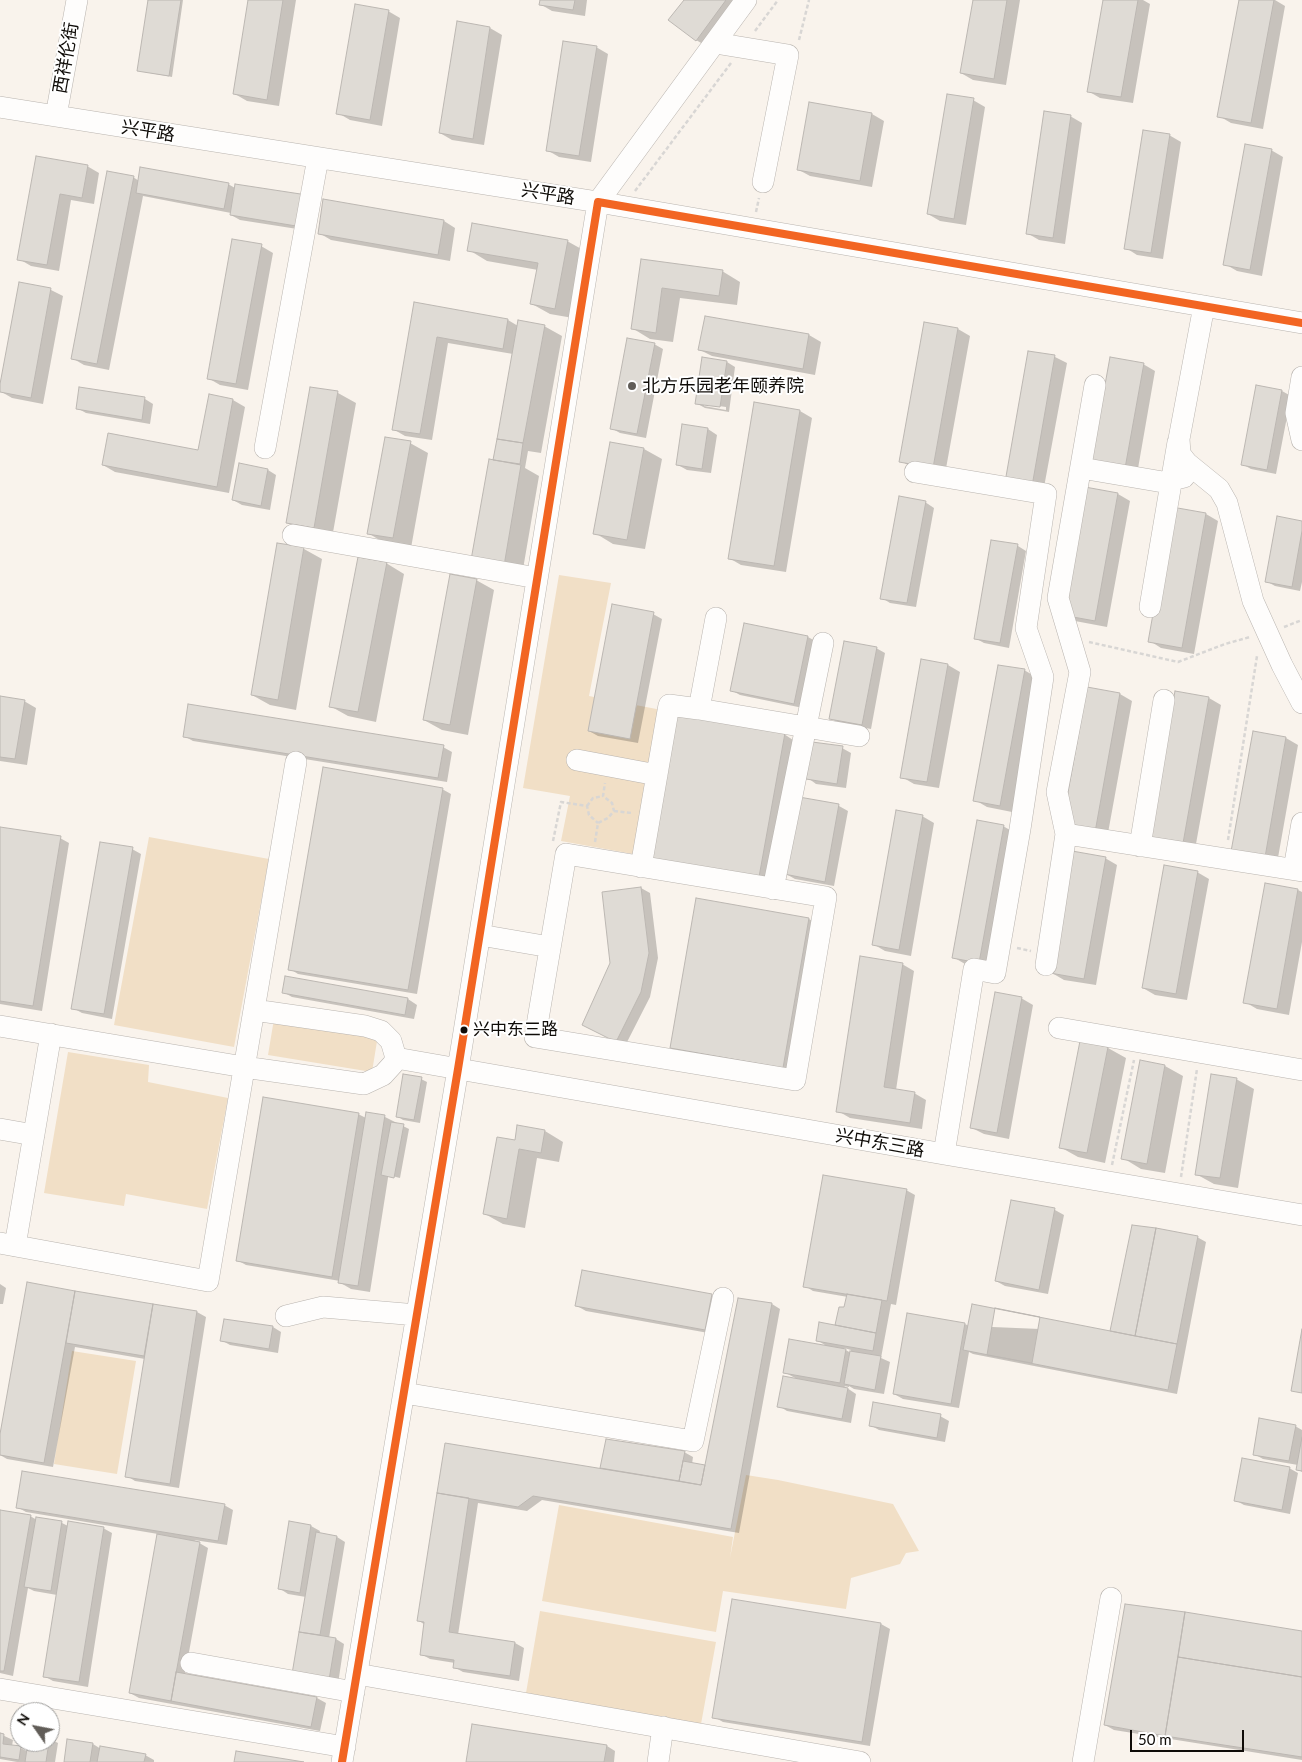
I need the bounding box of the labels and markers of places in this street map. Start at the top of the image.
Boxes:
place label: 北方乐园老年颐养院 [642,375,804,397]
marker: 北方乐园老年颐养院 [626,380,638,392]
place label: 兴中东三路 [473,1020,558,1040]
marker: 兴中东三路 [459,1025,469,1035]

